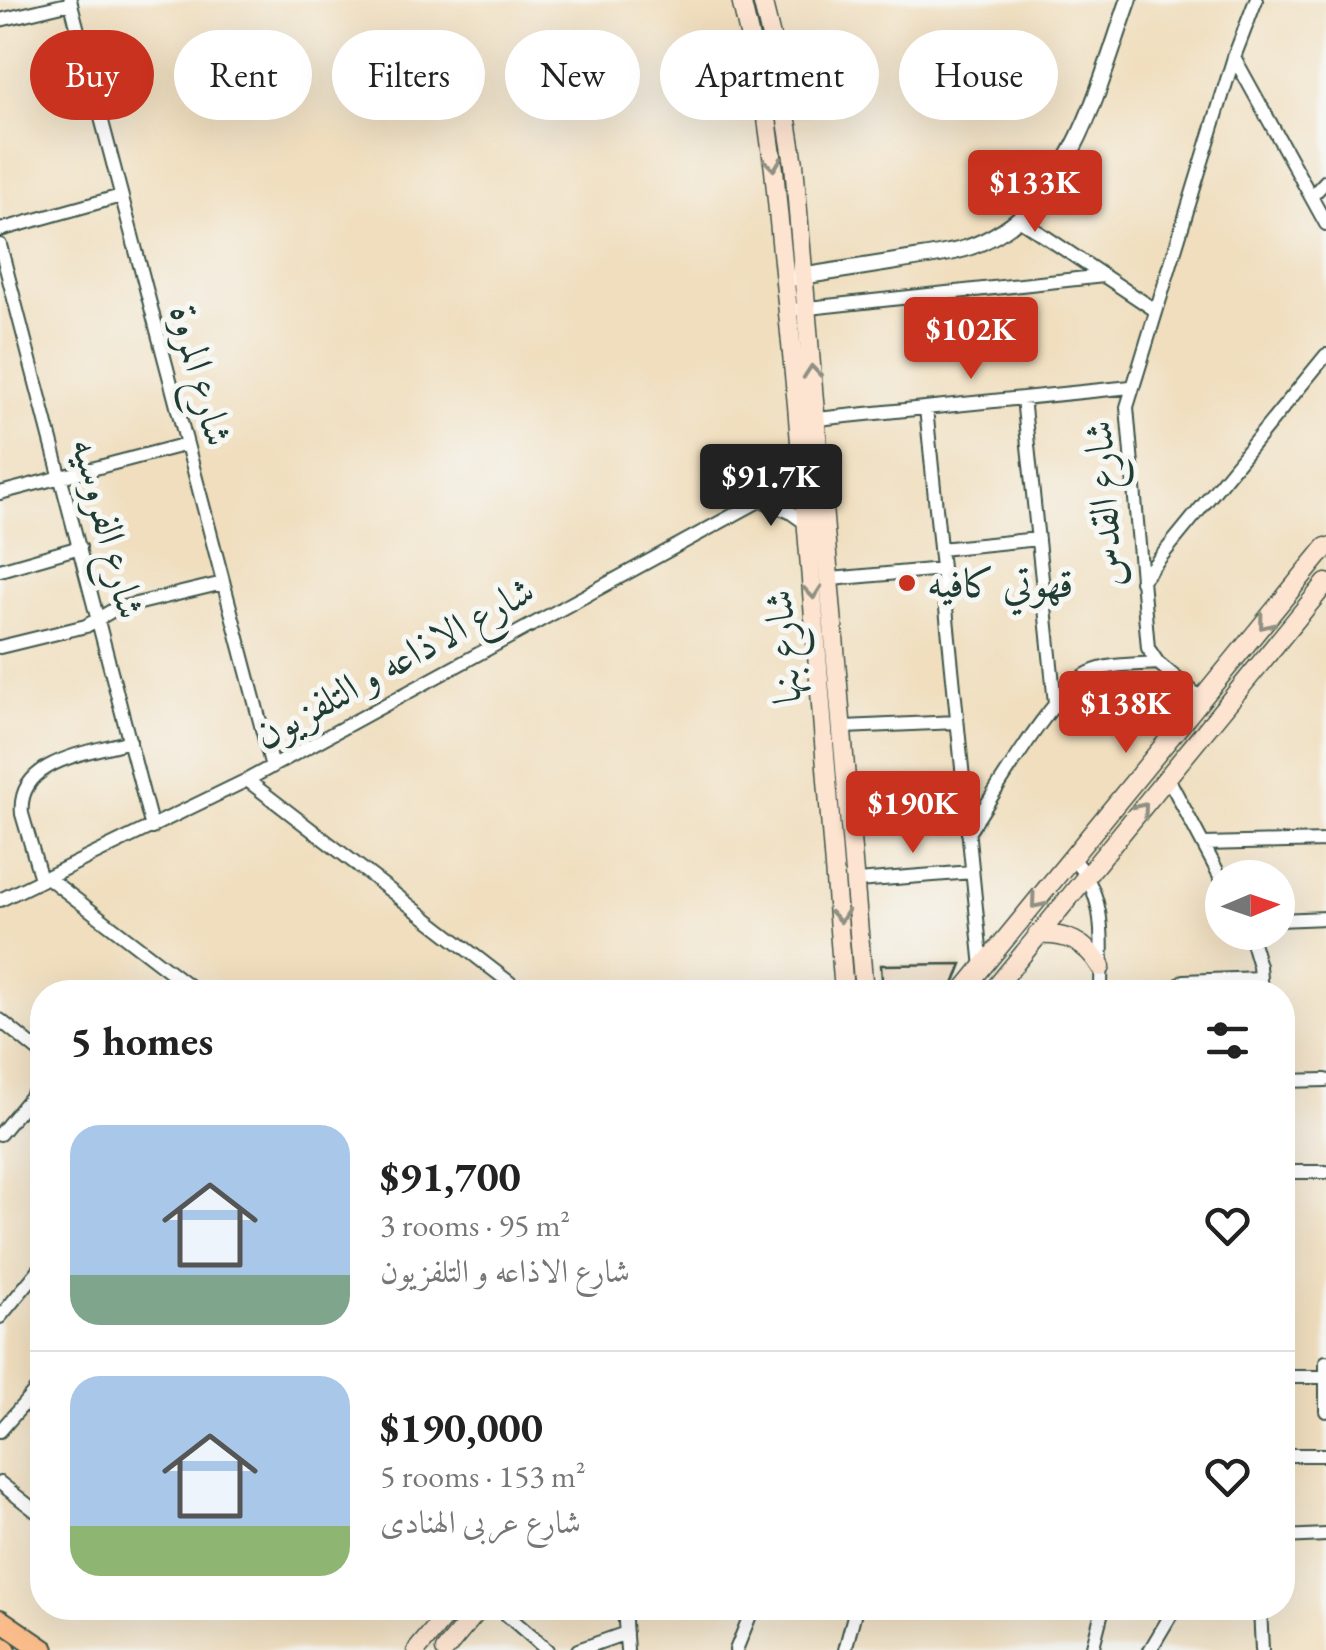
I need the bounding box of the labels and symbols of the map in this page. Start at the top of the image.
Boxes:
pin: $133K [965,150,1105,235]
one-way arrow [762,157,783,173]
pin: $102K [901,297,1041,382]
street label: شارع المروة [150,298,246,454]
one-way arrow [802,364,824,380]
street label: شارع القدس [1071,418,1143,589]
street label: شارع الفروسيه [52,432,158,626]
pin: $91.7K [690,444,852,529]
place label: قهوتي كافيه [927,557,1073,616]
street label: شارع الاذاعه و التلفزيون [245,563,547,768]
marker: قهوتي كافيه [896,572,918,594]
one-way arrow [801,585,823,601]
street label: شارع بنها [751,587,821,706]
one-way arrow [1259,612,1277,630]
pin: $138K [1056,671,1196,756]
pin: $190K [843,771,983,856]
one-way arrow [1130,802,1148,820]
north arrow [1205,860,1295,950]
one-way arrow [1031,890,1049,908]
one-way arrow [829,909,851,925]

